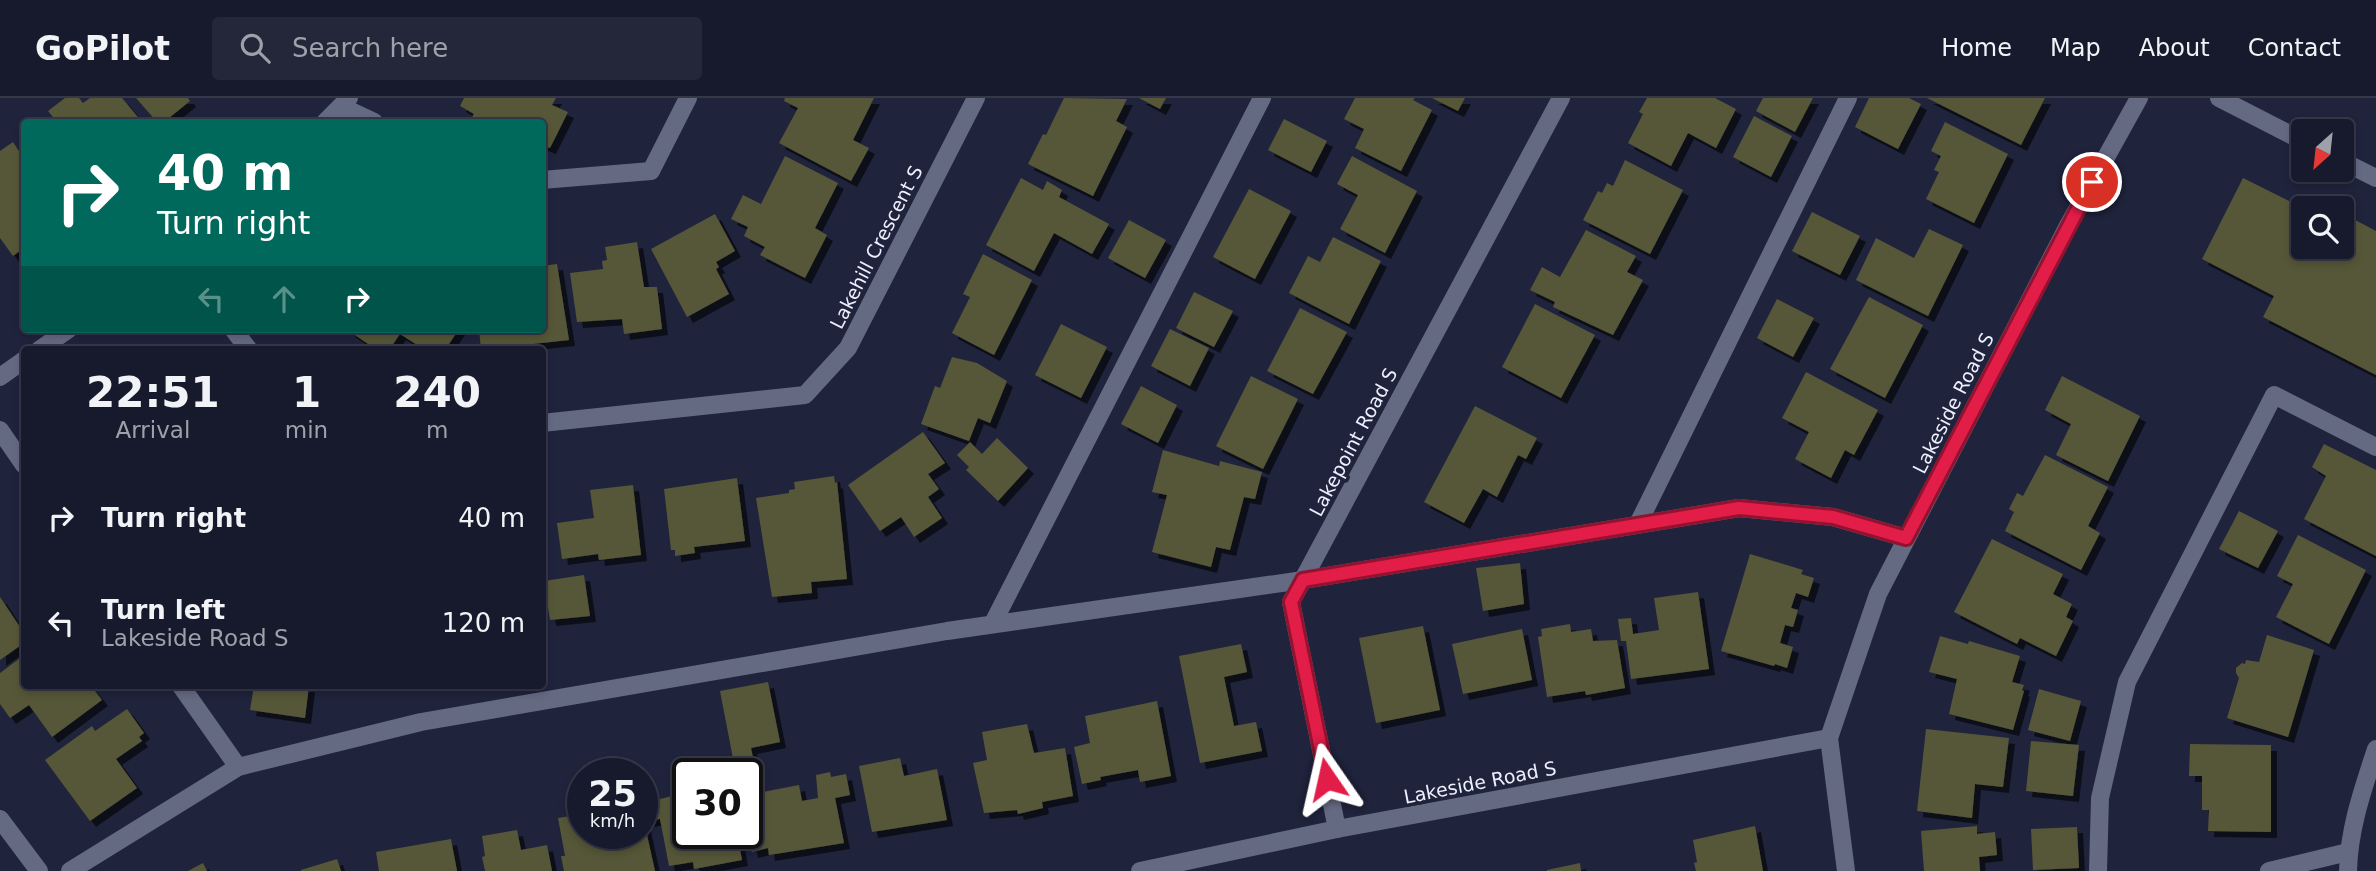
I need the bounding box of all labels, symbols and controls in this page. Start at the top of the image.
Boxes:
search box [212,17,702,80]
text: GoPilot [35,29,170,68]
icon: search [236,29,274,67]
text: Search here [292,33,448,63]
text: Home [1941,34,2012,62]
text: Map [2050,34,2101,62]
text: About [2139,34,2210,62]
text: Contact [2248,34,2341,62]
north arrow [2291,119,2354,182]
map controls [2291,119,2354,259]
text: 40 m [157,145,293,202]
icon: right [42,147,133,238]
pin [2062,152,2122,212]
street label: Lakehill Crescent S [825,162,927,332]
icon: arrive [2073,163,2111,201]
button: search [2291,196,2354,259]
text: Turn right [157,204,310,242]
icon: left [192,280,230,318]
icon: ahead [265,280,303,318]
icon: right [338,280,376,318]
street label: Lakeside Road S [1908,329,1998,477]
street label: Lakepoint Road S [1305,364,1401,520]
text: 22:51 [86,368,220,417]
text: 1 [292,368,321,417]
text: 240 [393,368,481,417]
text: Arrival [116,417,190,443]
text: min [285,417,328,443]
text: m [426,417,448,443]
icon: right [42,499,80,537]
text: Turn right [101,503,246,533]
text: 40 m [458,503,525,533]
text: Turn left [101,595,225,625]
icon: left [42,604,80,642]
text: 120 m [442,608,525,638]
text: Lakeside Road S [101,625,289,651]
position arrow [1290,742,1364,816]
street label: Lakeside Road S [1402,756,1558,808]
speed limit sign: 30 [672,758,763,849]
text: 25 [588,774,637,814]
text: km/h [590,810,635,831]

